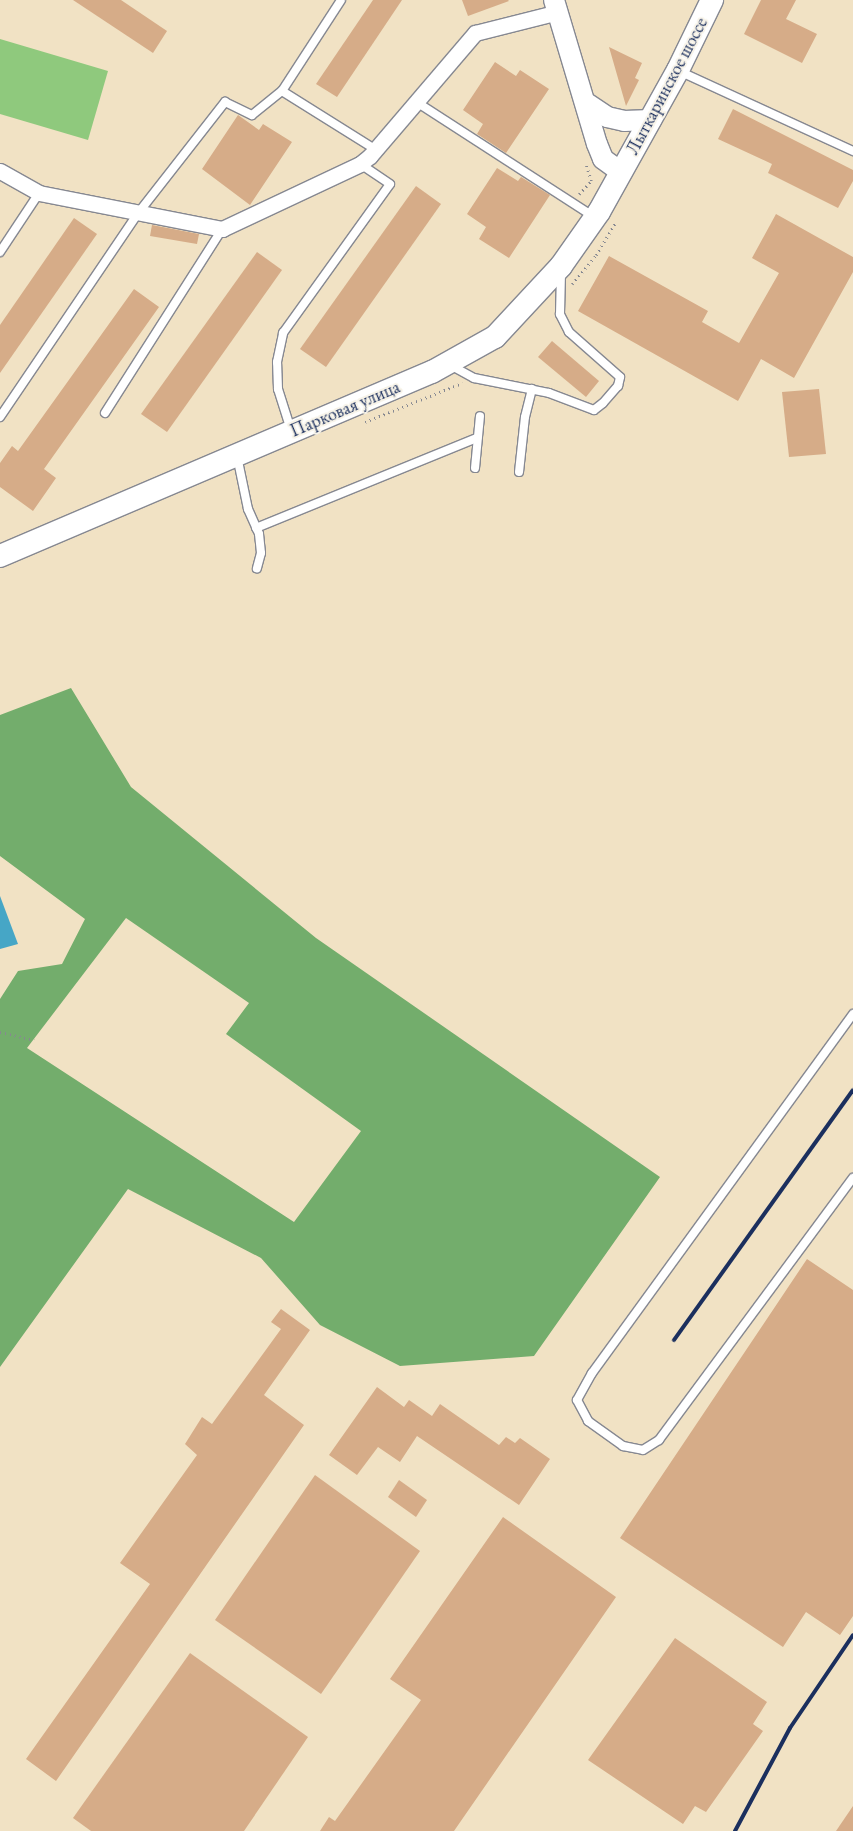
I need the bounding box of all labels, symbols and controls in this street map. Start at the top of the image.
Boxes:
street label: Лыткаринское шоссе [622,14,712,158]
street label: Парковая улица [287,376,403,442]

